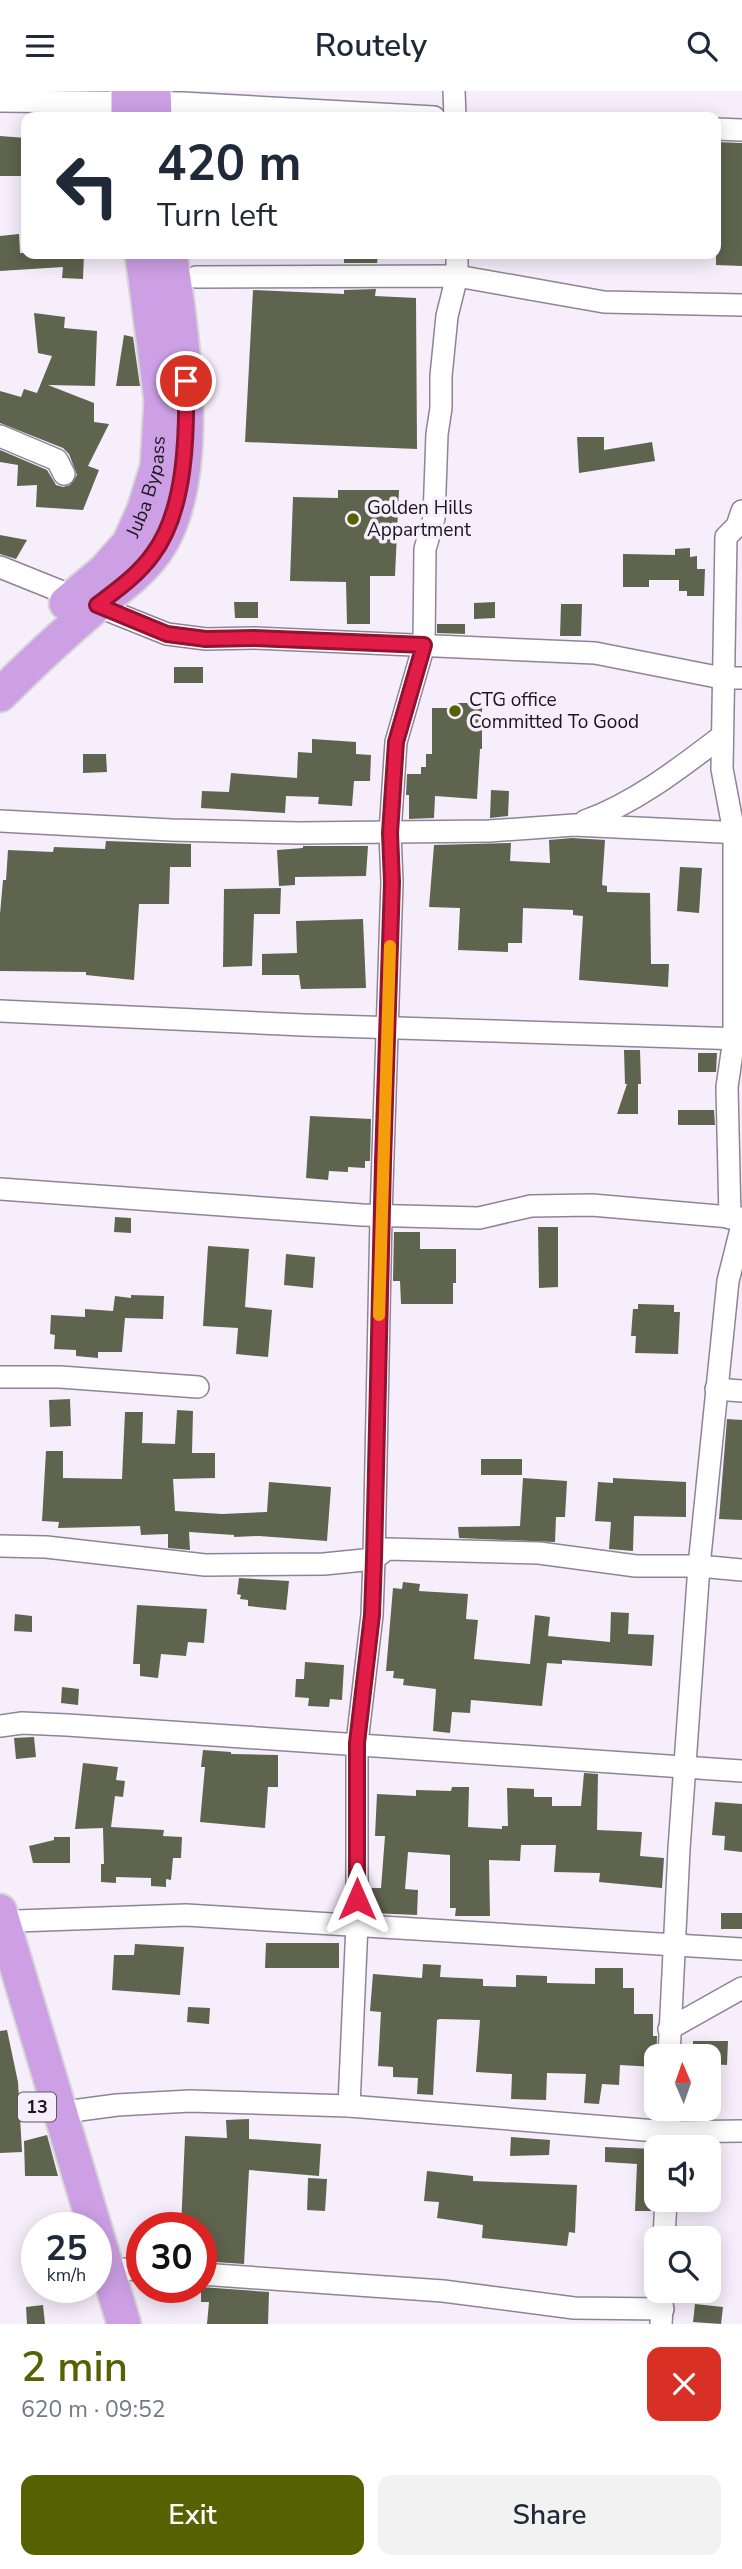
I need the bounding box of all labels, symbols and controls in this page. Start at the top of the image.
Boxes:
text: Routely [315,24,427,67]
icon: menu [21,27,59,65]
icon: search [683,27,721,65]
text: 420 m [157,130,301,197]
icon: left [42,140,133,231]
text: Turn left [157,194,277,237]
pin [156,351,216,411]
icon: arrive [167,362,205,400]
street label: Juba Bypass [120,435,172,542]
place label: Golden Hills Appartment [367,495,473,543]
marker: Golden Hills Appartment [345,511,361,527]
place label: CTG office Committed To Good [469,687,639,735]
marker: CTG office Committed To Good [447,703,463,719]
position arrow [320,1862,394,1936]
north arrow [644,2044,721,2121]
map controls [644,2044,721,2303]
road number: 13 [18,2093,56,2121]
button: sound [644,2135,721,2212]
speed limit sign: 30 [126,2212,217,2303]
text: 25 [45,2225,88,2272]
button: search [644,2226,721,2303]
text: km/h [47,2263,86,2287]
text: 2 min [21,2339,128,2396]
button: close [647,2347,721,2421]
text: 620 m · 09:52 [21,2394,166,2425]
button: Exit [21,2475,364,2555]
button: Share [378,2475,721,2555]

